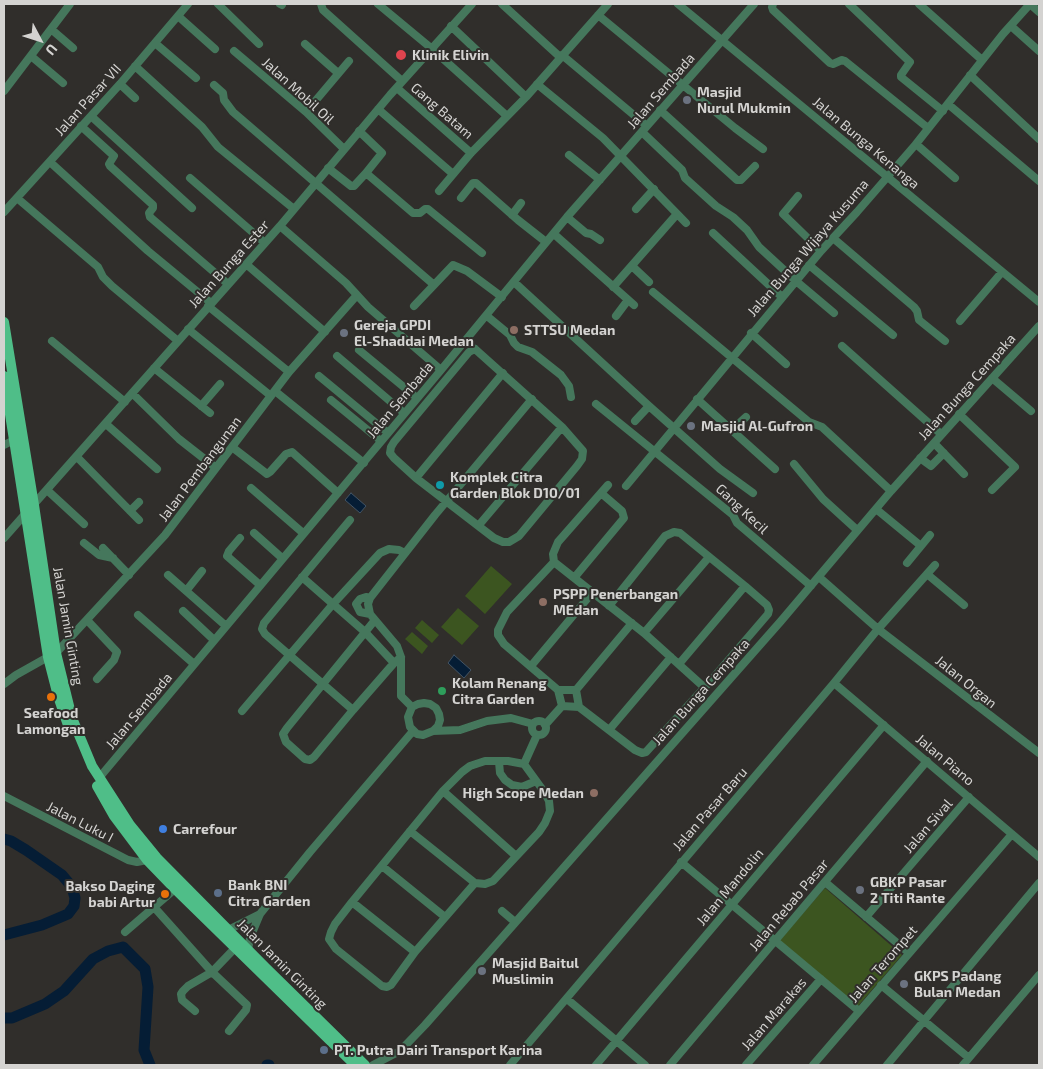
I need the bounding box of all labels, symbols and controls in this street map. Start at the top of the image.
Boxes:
north arrow [15,15,65,65]
text: U [42,41,61,59]
place label: Klinik Elivin [412,47,489,63]
marker: Klinik Elivin [394,48,408,62]
street label: Jalan Sembada [624,50,698,132]
street label: Jalan Mobil Oil [258,54,338,128]
street label: Jalan Pasar VII [51,61,125,139]
street label: Gang Batam [407,79,477,143]
place label: Masjid Nurul Mukmin [697,84,791,116]
marker: Masjid Nurul Mukmin [681,94,693,106]
street label: Jalan Bunga Kenanga [809,94,923,192]
street label: Jalan Bunga Wijaya Kusuma [744,176,872,320]
street label: Jalan Bunga Ester [185,217,273,311]
place label: Gereja GPDI El-Shaddai Medan [354,317,474,350]
place label: STTSU Medan [524,322,615,338]
marker: STTSU Medan [508,324,520,336]
marker: Gereja GPDI El-Shaddai Medan [338,327,350,339]
street label: Jalan Bunga Cempaka [915,330,1019,444]
street label: Jalan Sembada [363,358,437,442]
street label: Jalan Pembangunan [155,413,245,525]
place label: Masjid Al-Gufron [701,418,813,434]
marker: Masjid Al-Gufron [685,420,697,432]
place label: Komplek Citra Garden Blok D10/01 [450,469,580,502]
marker: Komplek Citra Garden Blok D10/01 [434,479,446,491]
street label: Gang Kecil [712,480,772,538]
street label: Jalan Jamin Ginting [49,565,87,687]
place label: PSPP Penerbangan MEdan [553,586,678,618]
marker: PSPP Penerbangan MEdan [537,596,549,608]
street label: Jalan Bunga Cempaka [649,635,753,749]
street label: Jalan Organ [932,652,1000,712]
street label: Jalan Sembada [102,669,176,753]
place label: Kolam Renang Citra Garden [452,675,547,708]
marker: Kolam Renang Citra Garden [436,685,448,697]
marker: Seafood Lamongan [45,691,57,703]
place label: Seafood Lamongan [17,705,85,738]
street label: Jalan Piano [912,731,978,789]
street label: Jalan Pasar Baru [669,764,751,854]
place label: High Scope Medan [463,785,584,801]
marker: High Scope Medan [588,787,600,799]
street label: Jalan Sival [900,796,956,856]
street label: Jalan Luku I [44,798,116,846]
place label: Carrefour [173,821,237,837]
marker: Carrefour [157,823,169,835]
street label: Jalan Mandolin [693,845,767,929]
street label: Jalan Rebab Pasar [746,856,832,954]
place label: GBKP Pasar 2 Titi Rante [870,874,947,906]
place label: Bank BNI Citra Garden [228,877,310,910]
place label: Bakso Daging babi Artur [65,878,155,910]
marker: GBKP Pasar 2 Titi Rante [854,884,866,896]
marker: Bank BNI Citra Garden [212,887,224,899]
marker: Bakso Daging babi Artur [159,888,171,900]
street label: Jalan Jamin Ginting [234,916,330,1012]
street label: Jalan Terompet [845,922,921,1006]
place label: Masjid Baitul Muslimin [492,955,579,988]
marker: Masjid Baitul Muslimin [476,965,488,977]
place label: GKPS Padang Bulan Medan [914,968,1001,1000]
street label: Jalan Marakas [738,974,810,1054]
marker: GKPS Padang Bulan Medan [898,978,910,990]
place label: PT. Putra Dairi Transport Karina [334,1042,542,1058]
marker: PT. Putra Dairi Transport Karina [318,1044,330,1056]

